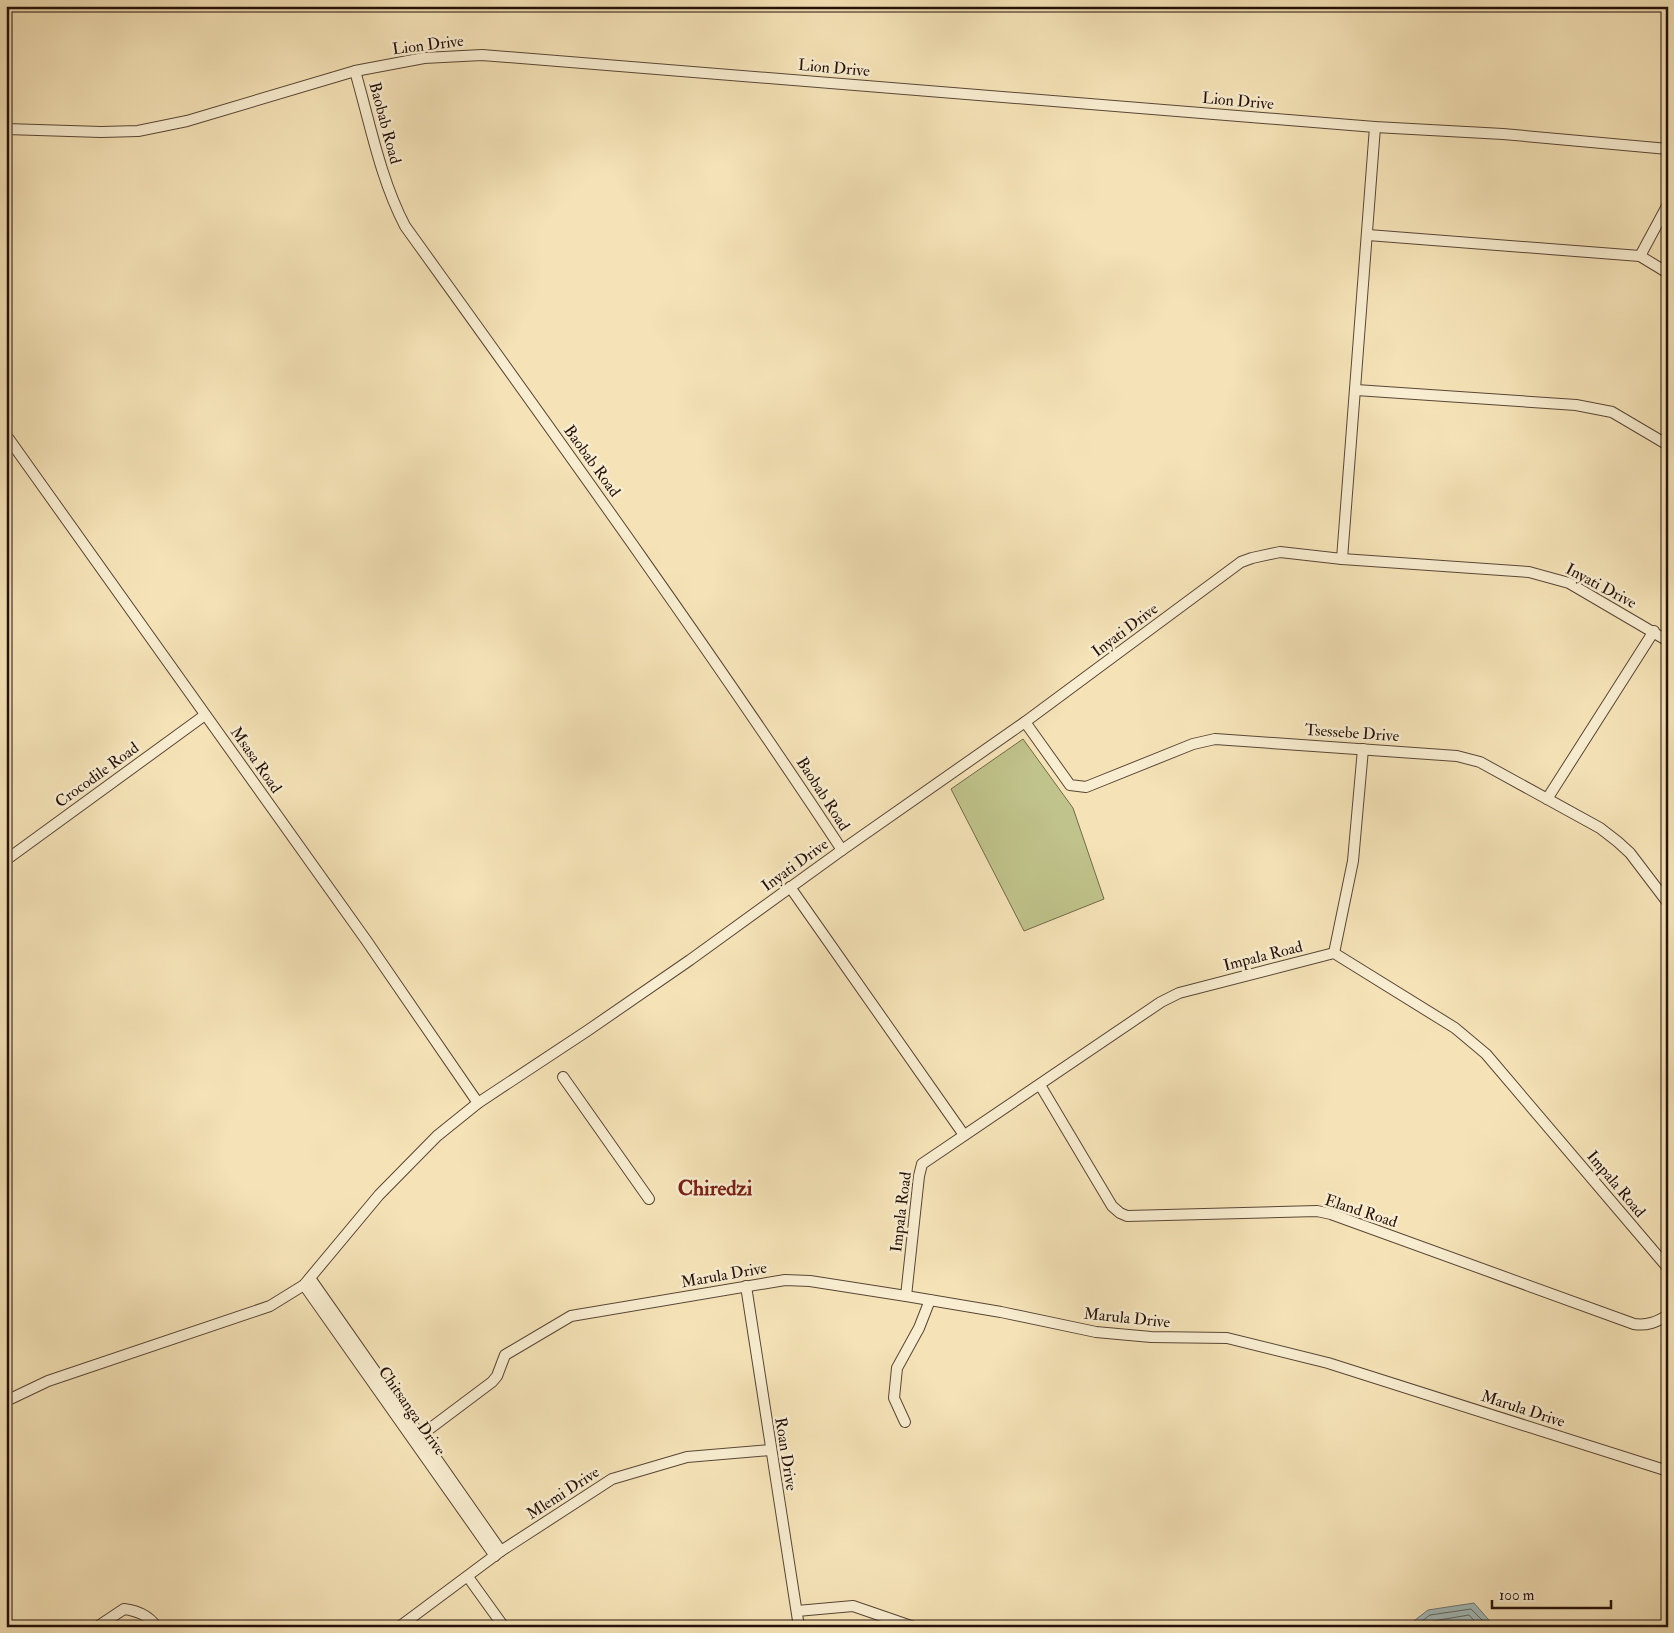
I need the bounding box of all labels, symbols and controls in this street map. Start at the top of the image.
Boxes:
street label: Lion Drive [391,31,465,59]
street label: Lion Drive [797,55,871,81]
street label: Baobab Road [364,80,406,166]
street label: Lion Drive [1201,88,1275,114]
street label: Baobab Road [559,421,625,501]
street label: Inyati Drive [1562,559,1640,613]
street label: Inyati Drive [1088,598,1162,661]
street label: Tsessebe Drive [1304,720,1400,746]
street label: Msasa Road [226,723,286,797]
street label: Crocodile Road [51,738,143,812]
street label: Baobab Road [792,753,854,835]
street label: Inyati Drive [758,834,832,896]
street label: Impala Road [1221,936,1305,976]
street label: Impala Road [1582,1147,1650,1222]
street label: Impala Road [886,1170,917,1254]
district label: Chiredzi [678,1175,753,1202]
street label: Eland Road [1322,1190,1400,1232]
street label: Marula Drive [679,1258,769,1292]
street label: Marula Drive [1083,1304,1172,1333]
street label: Chitsanga Drive [374,1363,450,1460]
street label: Marula Drive [1479,1386,1568,1432]
street label: Roan Drive [770,1416,802,1492]
street label: Mlemi Drive [523,1462,603,1524]
scale bar [1492,1578,1610,1610]
text: 100 m [1499,1586,1535,1605]

